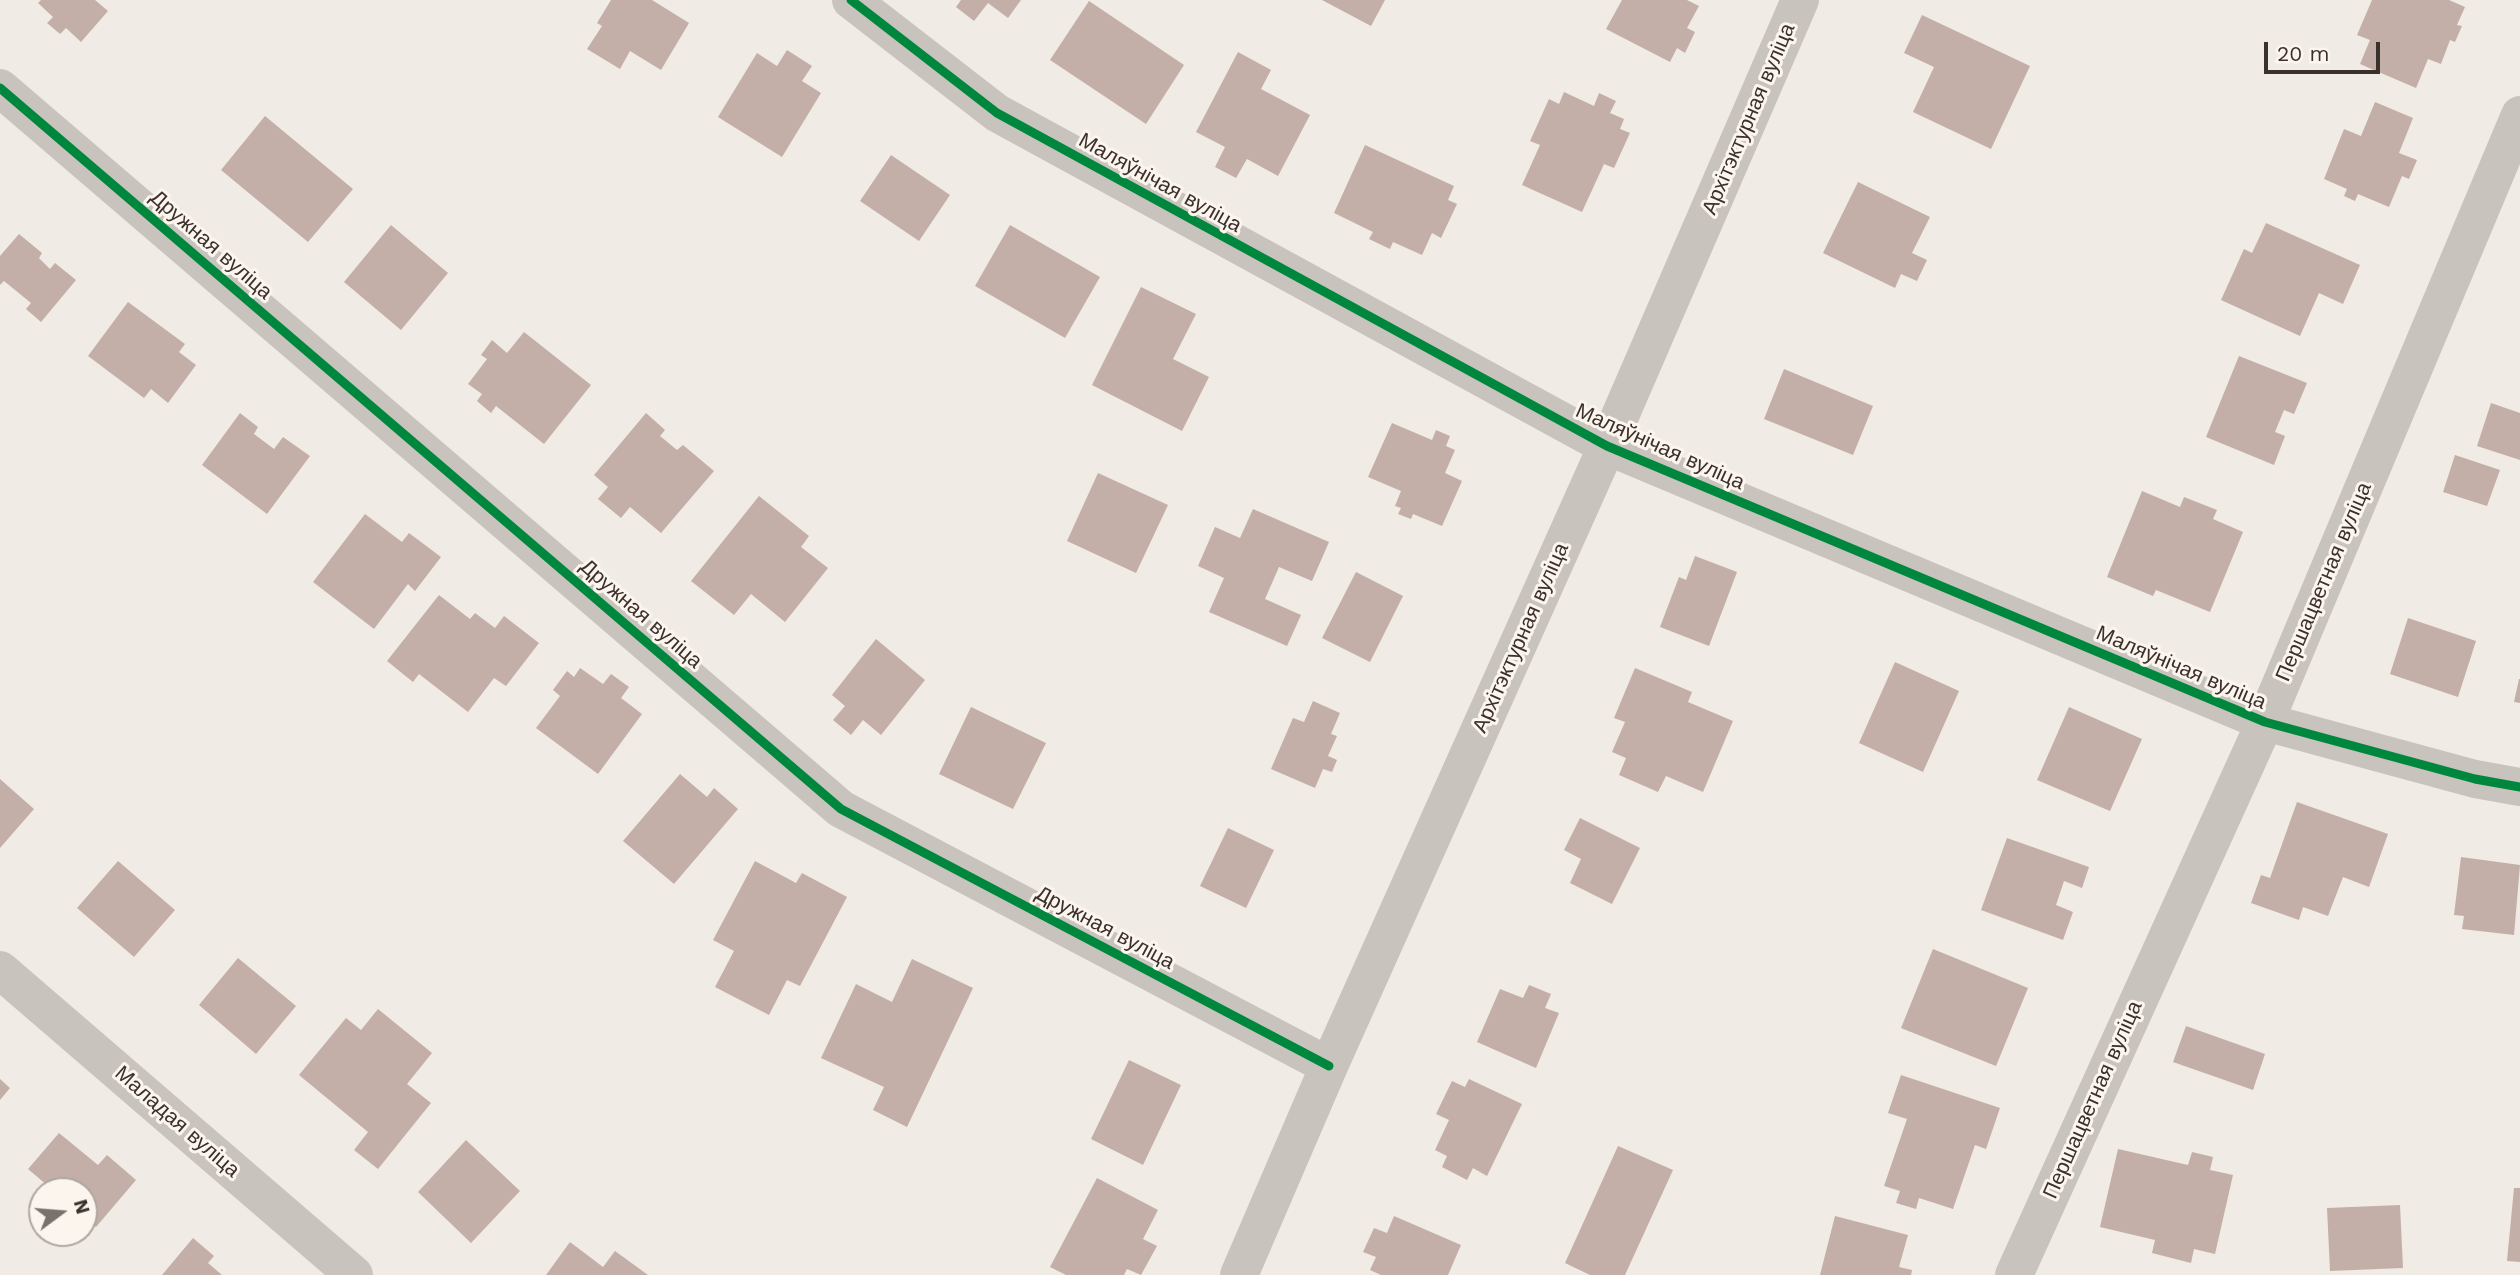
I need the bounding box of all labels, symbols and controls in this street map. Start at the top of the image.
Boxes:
street label: Архітэктурная вуліца [1697,20,1801,218]
scale bar [2268,28,2384,72]
text: 20 m [2277,41,2329,66]
street label: Маляўнічая вуліца [1074,128,1246,238]
street label: Дружная вуліца [145,185,277,305]
street label: Маляўнічая вуліца [1572,398,1748,496]
street label: Першацветная вуліца [2271,479,2377,685]
street label: Архітэктурная вуліца [1468,539,1574,737]
street label: Дружная вуліца [575,554,707,674]
street label: Маляўнічая вуліца [2092,621,2270,715]
street label: Дружная вуліца [1031,881,1179,975]
street label: Першацветная вуліца [2038,997,2148,1203]
street label: Маладая вуліца [109,1061,245,1183]
north arrow [28,1177,98,1247]
text: N [69,1197,95,1217]

